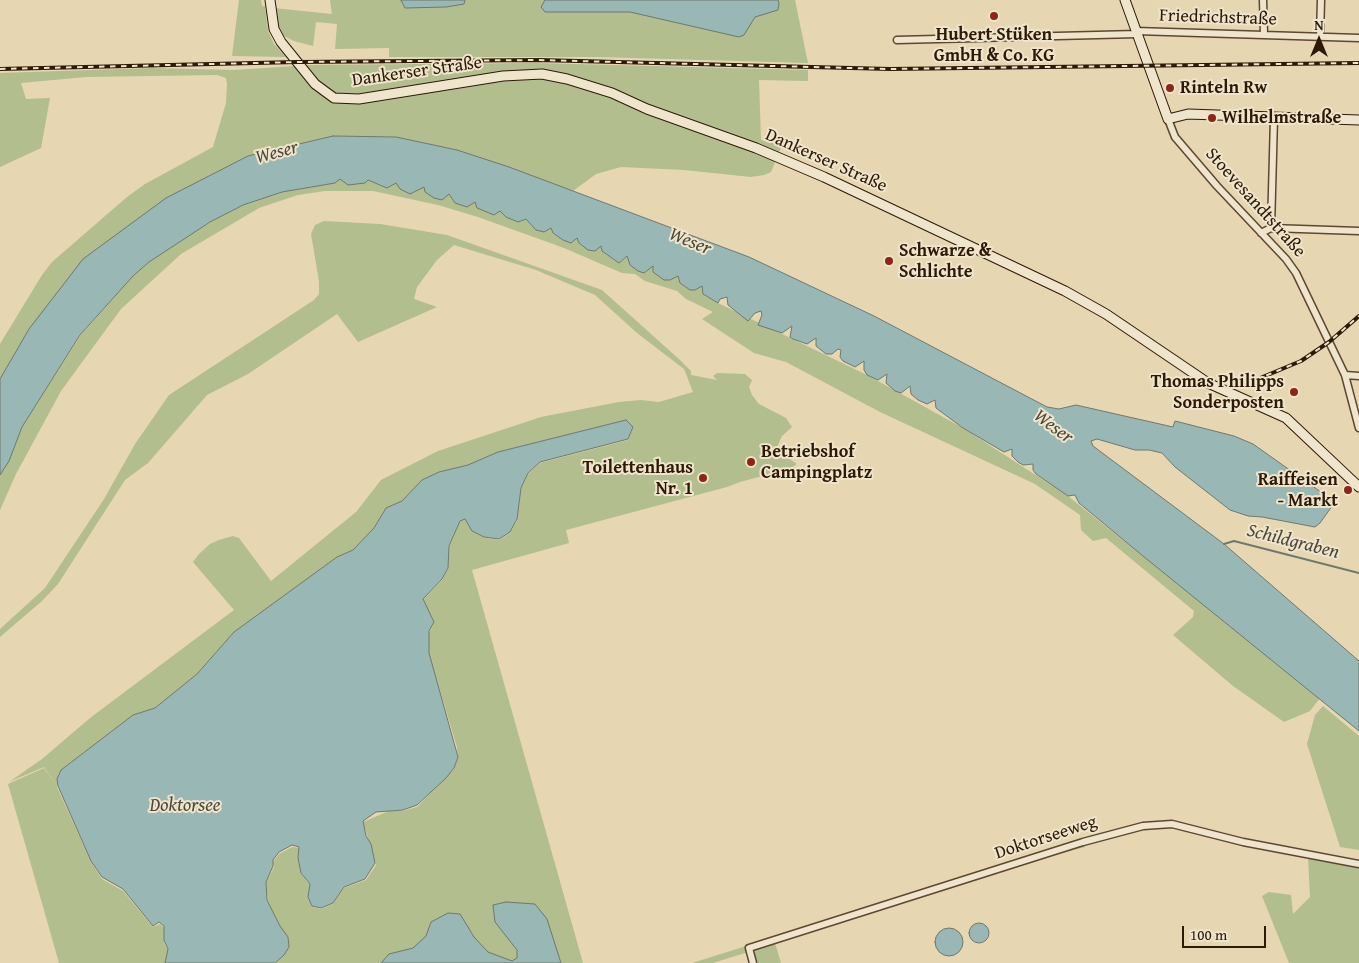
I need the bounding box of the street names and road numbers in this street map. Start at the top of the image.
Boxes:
street label: Friedrichstraße [1159,5,1277,31]
street label: Dankerser Straße [351,52,483,92]
street label: Dankerser Straße [762,124,890,198]
street label: Stoevesandtstraße [1200,144,1310,262]
street label: Doktorseeweg [992,811,1100,865]

